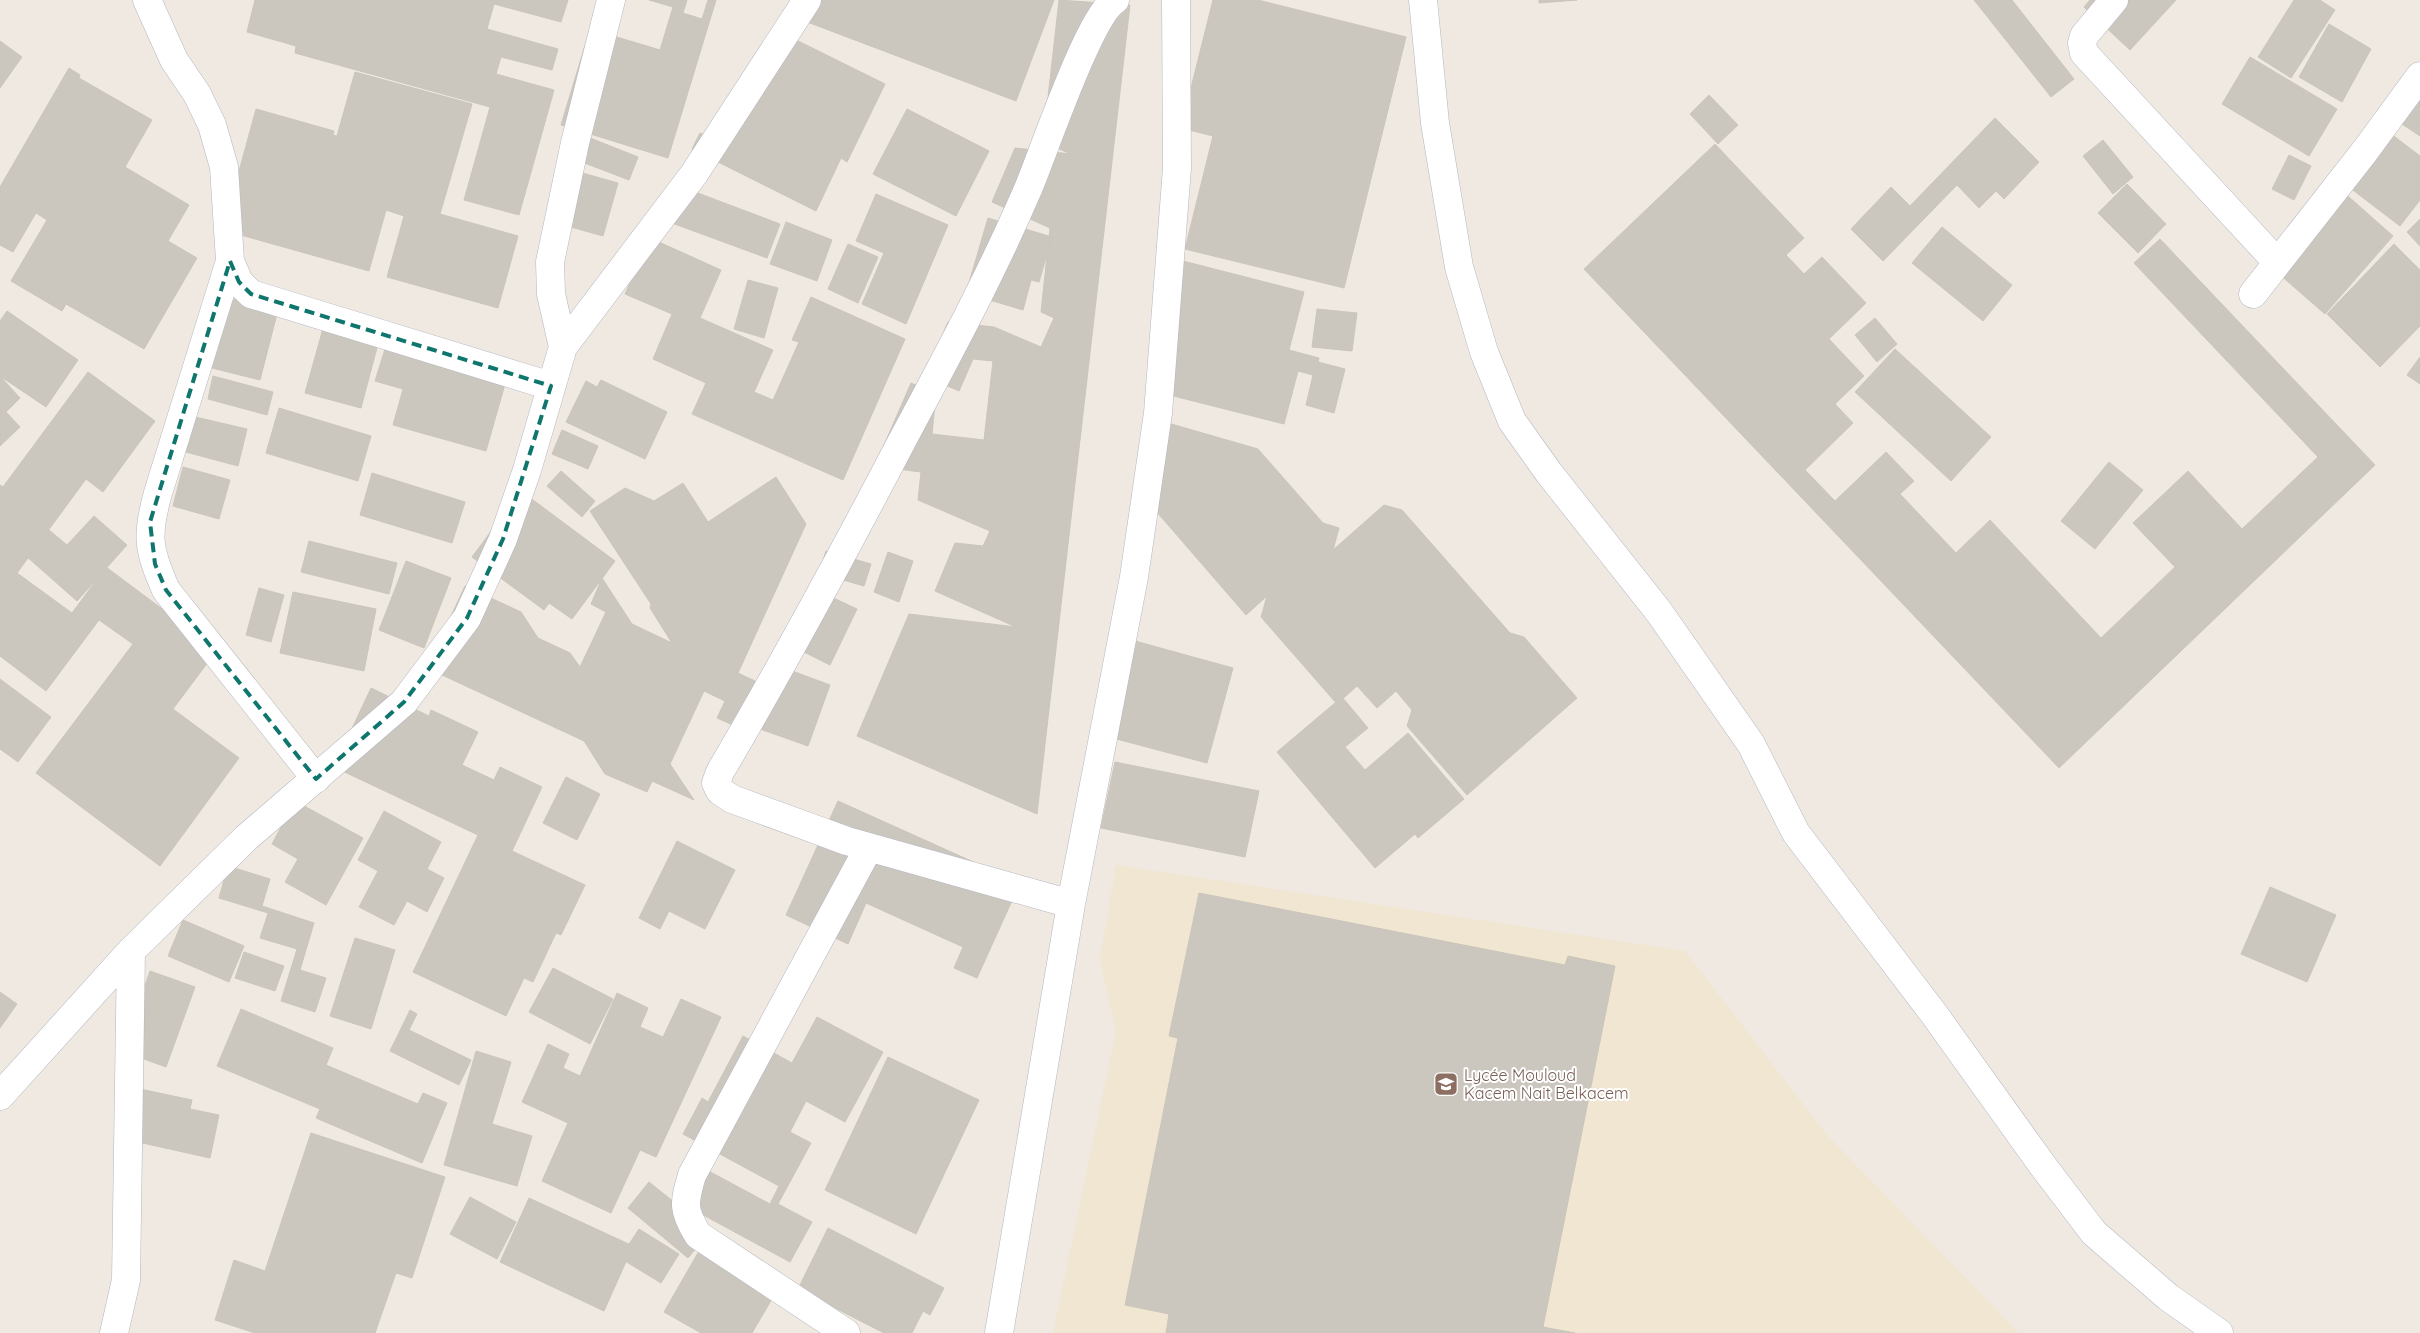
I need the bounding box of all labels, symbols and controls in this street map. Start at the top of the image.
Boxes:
place label: Lycée Mouloud Kacem Nait Belkacem [1464,1065,1629,1103]
school or university icon: Lycée Mouloud Kacem Nait Belkacem [1433,1071,1459,1097]

